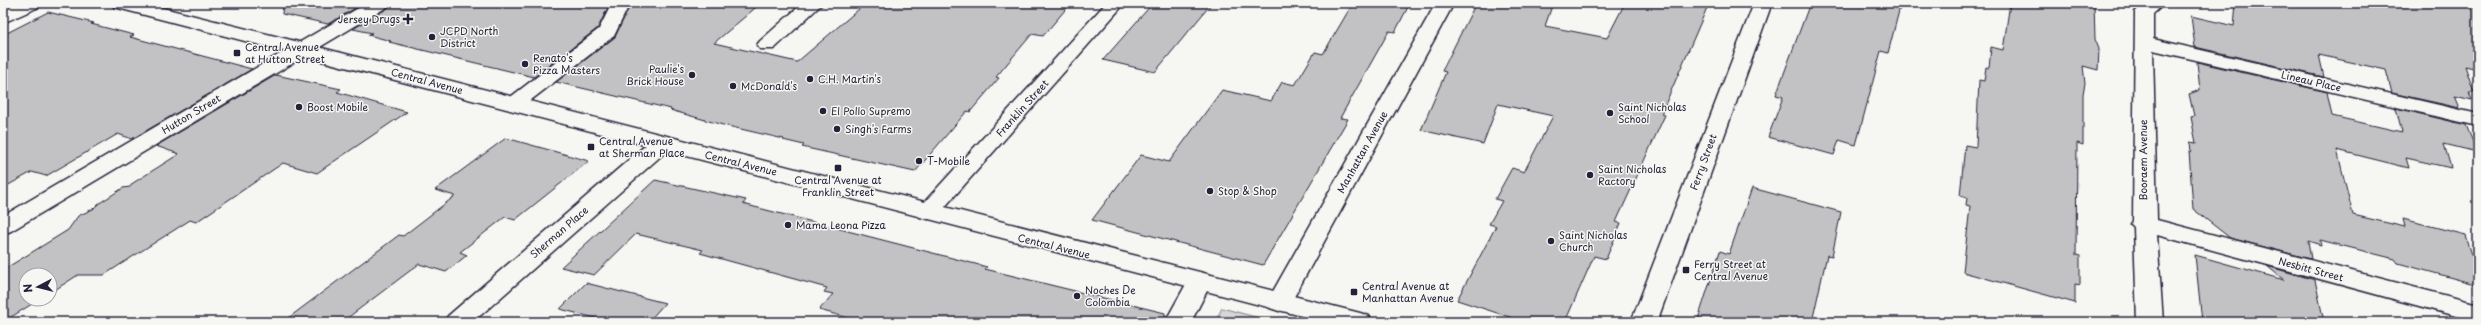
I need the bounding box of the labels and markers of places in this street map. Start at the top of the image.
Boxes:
place label: Jersey Drugs [338,11,400,26]
marker: Jersey Drugs [403,14,413,24]
place label: JCPD North District [440,23,499,50]
marker: JCPD North District [427,32,437,42]
place label: Central Avenue at Hutton Street [245,39,325,66]
marker: Central Avenue at Hutton Street [232,48,242,58]
place label: Renato's Pizza Masters [533,50,601,77]
marker: Renato's Pizza Masters [520,59,530,69]
place label: Paulie's Brick House [626,61,685,88]
marker: Paulie's Brick House [687,70,697,80]
place label: C.H. Martin's [818,71,881,86]
marker: C.H. Martin's [805,74,815,84]
place label: McDonald's [741,78,798,93]
marker: McDonald's [728,81,738,91]
place label: Boost Mobile [307,99,369,114]
place label: Saint Nicholas School [1618,99,1687,126]
marker: Boost Mobile [294,102,304,112]
place label: El Pollo Supremo [831,103,911,118]
marker: El Pollo Supremo [818,106,828,116]
marker: Saint Nicholas School [1605,108,1615,118]
place label: Singh's Farms [845,121,912,136]
marker: Singh's Farms [832,124,842,134]
place label: Central Avenue at Sherman Place [599,133,684,160]
marker: Central Avenue at Sherman Place [586,142,596,152]
place label: T-Mobile [927,153,970,168]
marker: T-Mobile [914,156,924,166]
place label: Saint Nicholas Ractory [1598,161,1667,189]
marker: Central Avenue at Franklin Street [833,163,843,173]
marker: Saint Nicholas Ractory [1585,170,1595,180]
place label: Central Avenue at Franklin Street [794,172,882,199]
place label: Stop & Shop [1218,183,1277,198]
marker: Stop & Shop [1205,186,1215,196]
place label: Mama Leona Pizza [796,217,887,232]
marker: Mama Leona Pizza [783,220,793,230]
place label: Saint Nicholas Church [1559,227,1628,254]
marker: Saint Nicholas Church [1546,236,1556,246]
place label: Ferry Street at Central Avenue [1694,256,1768,283]
marker: Ferry Street at Central Avenue [1681,265,1691,275]
place label: Central Avenue at Manhattan Avenue [1362,278,1454,305]
place label: Noches De Colombia [1085,282,1136,309]
marker: Central Avenue at Manhattan Avenue [1349,287,1359,297]
marker: Noches De Colombia [1072,291,1082,301]

